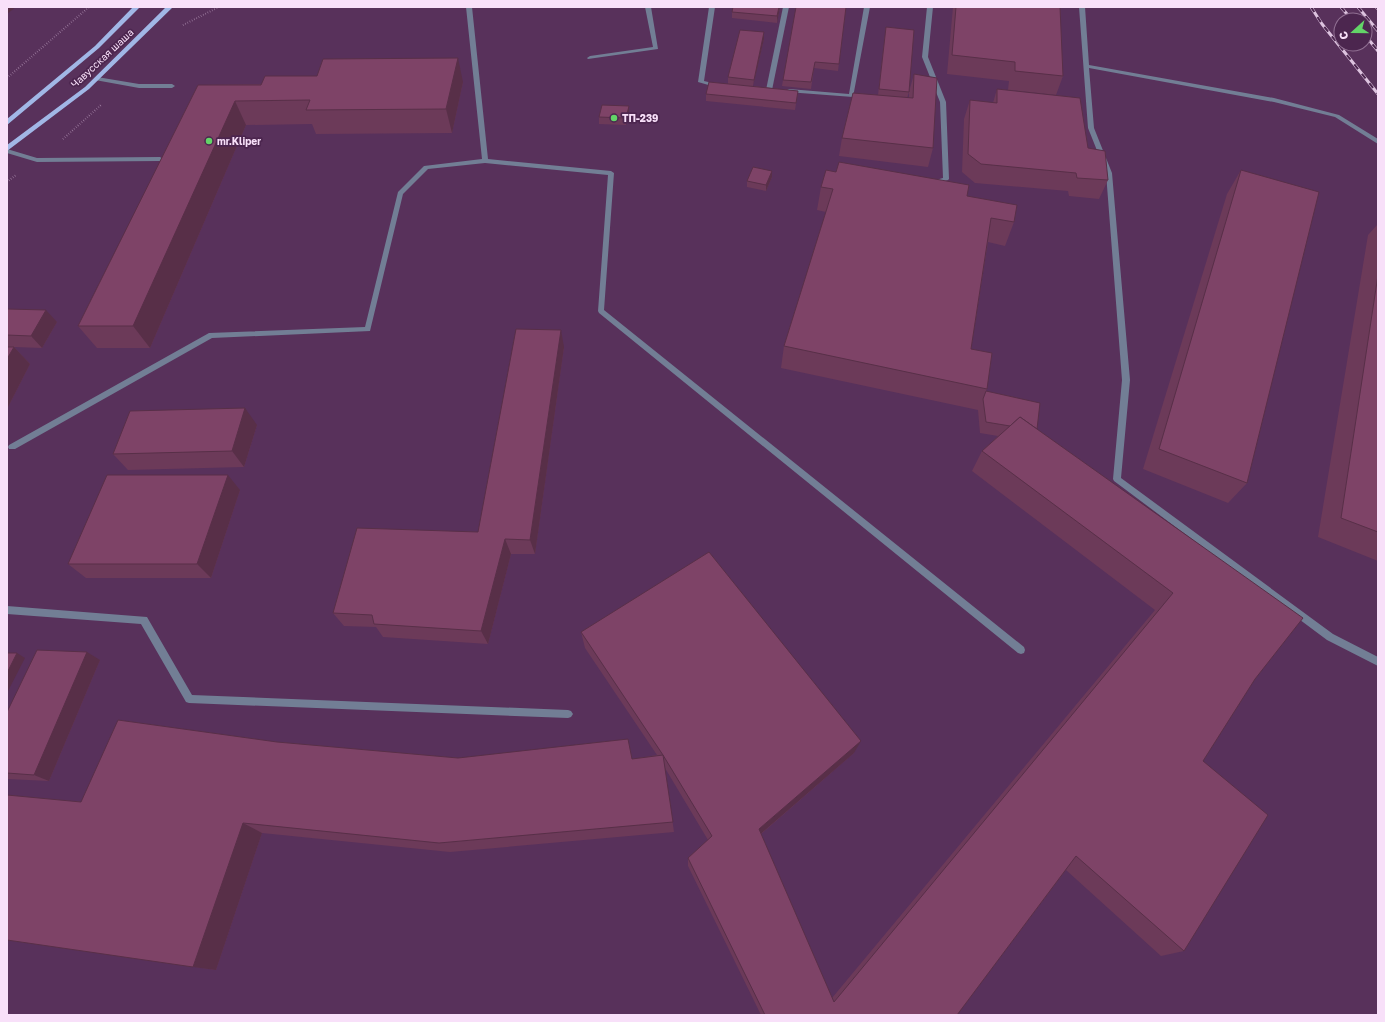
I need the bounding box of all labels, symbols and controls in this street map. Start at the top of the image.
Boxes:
north arrow [1333,12,1373,52]
street label: Чавусская шаша [68,26,136,90]
text: С [1336,30,1351,42]
place label: ТП-239 [622,112,658,124]
marker: ТП-239 [609,113,619,123]
place label: mr.Kliper [217,135,261,147]
marker: mr.Kliper [204,136,214,146]

